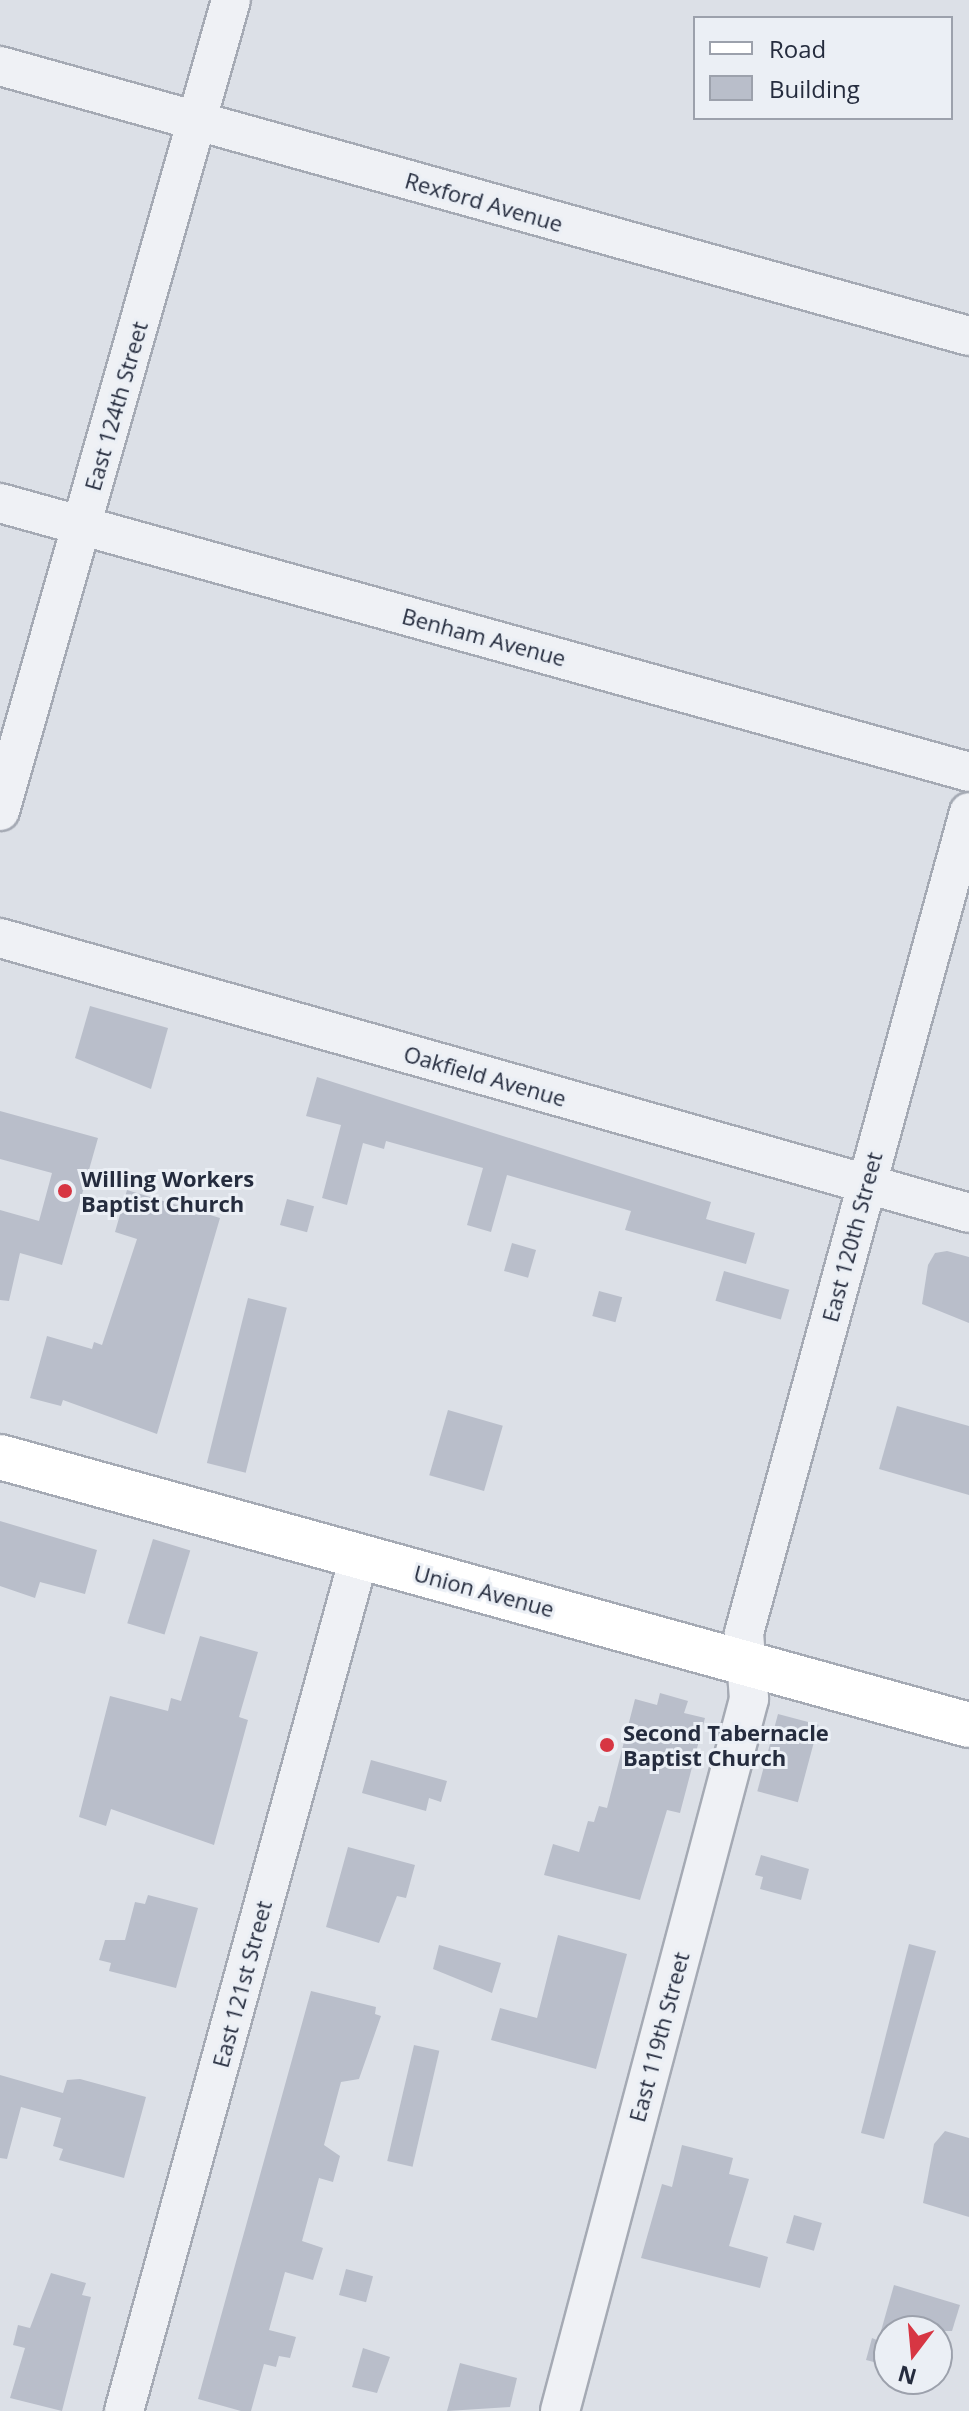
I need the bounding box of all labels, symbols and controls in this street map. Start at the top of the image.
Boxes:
legend [693,16,953,120]
text: Road [769,32,826,65]
text: Building [769,72,860,105]
street label: Rexford Avenue [402,167,566,237]
street label: East 124th Street [79,318,153,494]
street label: Benham Avenue [399,602,569,672]
street label: Oakfield Avenue [401,1040,569,1112]
street label: East 120th Street [817,1149,887,1325]
place label: Willing Workers Baptist Church [81,1165,254,1216]
marker: Willing Workers Baptist Church [56,1182,74,1200]
street label: Union Avenue [411,1560,557,1622]
place label: Second Tabernacle Baptist Church [623,1719,829,1770]
marker: Second Tabernacle Baptist Church [598,1736,616,1754]
street label: East 121st Street [207,1898,277,2070]
street label: East 119th Street [624,1949,694,2125]
north arrow [873,2315,953,2395]
text: N [894,2359,920,2393]

